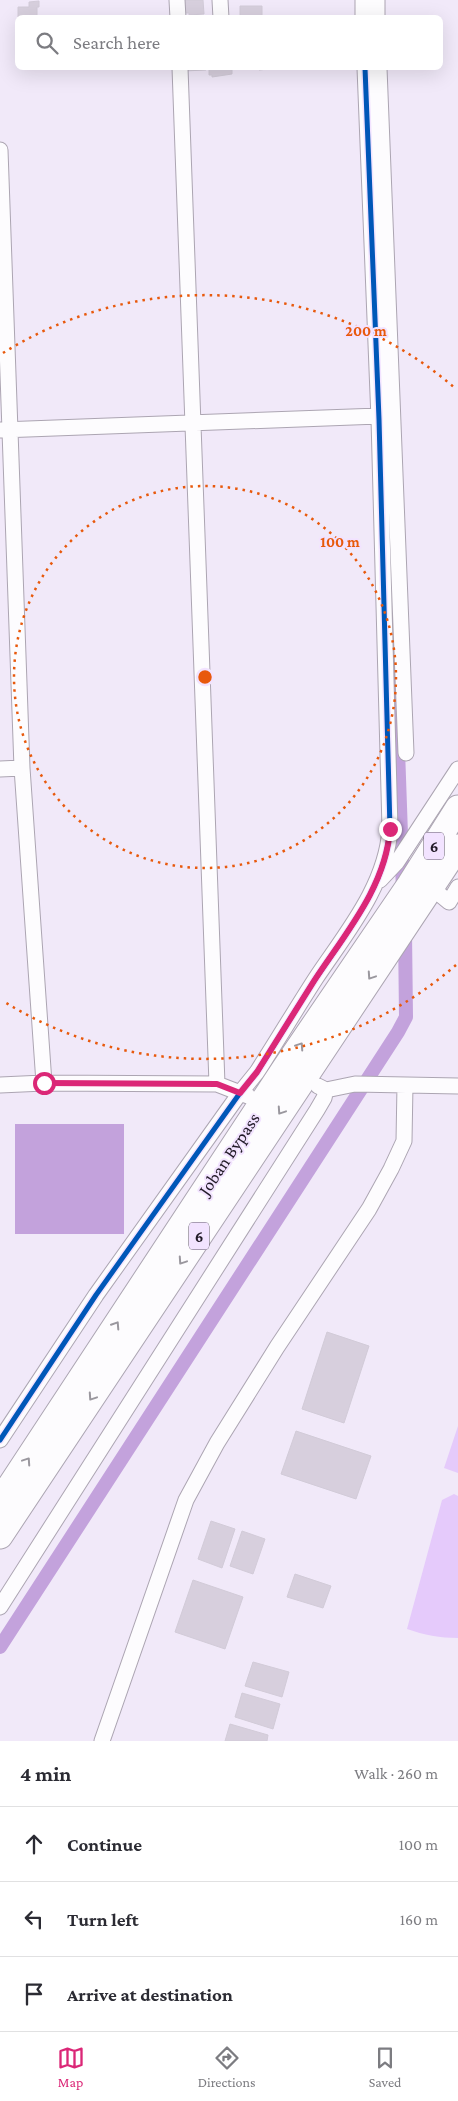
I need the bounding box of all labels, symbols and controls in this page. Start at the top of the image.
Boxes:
search box [15,15,443,70]
icon: search [33,29,61,57]
text: Search here [73,32,160,53]
text: 200 m [345,323,387,339]
text: 100 m [320,534,360,550]
centre of rings [196,668,214,686]
route end [379,818,402,841]
road number: 6 [424,832,444,859]
one-way arrow [368,971,378,980]
one-way arrow [294,1042,303,1052]
route start [33,1072,56,1095]
one-way arrow [278,1106,287,1115]
street label: Joban Bypass [193,1109,264,1201]
road number: 6 [189,1222,209,1250]
one-way arrow [179,1256,188,1265]
one-way arrow [110,1321,120,1330]
one-way arrow [89,1391,98,1401]
one-way arrow [21,1457,30,1466]
text: 4 min [20,1762,71,1786]
text: Walk · 260 m [354,1765,438,1782]
icon: ahead [20,1830,48,1858]
text: Continue [67,1834,142,1855]
text: 100 m [399,1836,438,1853]
icon: left [20,1905,48,1933]
text: Turn left [67,1909,139,1930]
text: 160 m [400,1911,438,1928]
icon: arrive [20,1980,48,2008]
text: Arrive at destination [67,1984,233,2005]
tab: Map [57,2044,85,2090]
tab: Directions [198,2044,256,2090]
tab: Saved [369,2044,401,2090]

